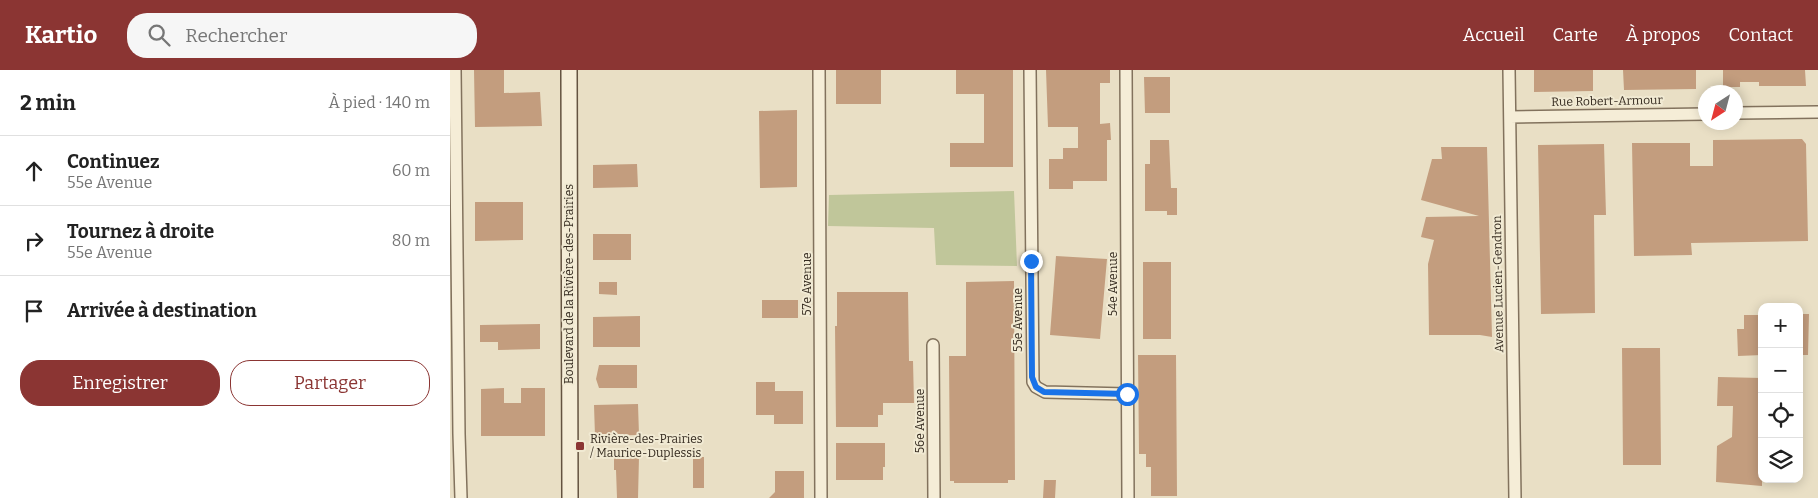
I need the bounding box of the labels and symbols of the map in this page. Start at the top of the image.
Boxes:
north arrow [1698,85,1743,130]
street label: Rue Robert-Armour [1551,93,1664,109]
street label: Boulevard de la Rivière-des-Prairies [562,184,576,384]
street label: Avenue Lucien-Gendron [1490,215,1506,353]
route end [1020,250,1043,273]
street label: 57e Avenue [800,252,814,316]
street label: 54e Avenue [1106,252,1120,316]
street label: 55e Avenue [1011,288,1025,352]
route start [1116,383,1139,406]
street label: 56e Avenue [913,389,927,453]
place label: Rivière-des-Prairies / Maurice-Duplessis [590,432,703,460]
marker: Rivière-des-Prairies / Maurice-Duplessis [574,440,586,452]

